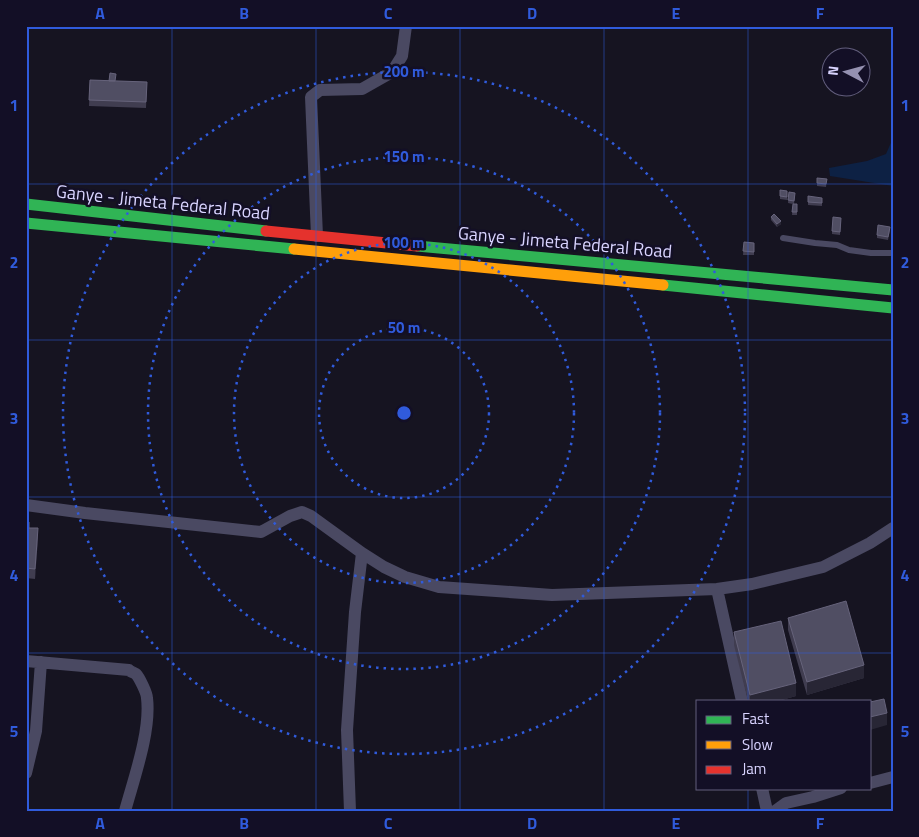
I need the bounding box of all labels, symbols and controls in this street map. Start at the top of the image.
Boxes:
text: A [95,1,105,25]
text: B [239,1,249,25]
text: C [384,1,393,25]
text: D [527,1,537,25]
text: E [672,1,681,25]
text: F [816,1,825,25]
north arrow [822,48,872,98]
text: 200 m [383,60,425,83]
text: N [822,65,844,77]
text: 1 [10,93,18,117]
text: 1 [901,93,909,117]
text: 150 m [383,145,425,168]
street label: Ganye - Jimeta Federal Road [55,177,271,227]
street label: Ganye - Jimeta Federal Road [457,219,673,265]
text: 100 m [383,231,425,254]
text: 2 [10,250,18,274]
text: 2 [901,250,909,274]
text: 50 m [388,316,420,339]
centre of rings [395,404,413,422]
text: 3 [10,406,18,430]
text: 3 [901,406,909,430]
text: 4 [10,563,19,587]
text: 4 [901,563,910,587]
legend [696,700,872,790]
text: Fast [742,707,770,730]
text: 5 [10,719,19,743]
text: 5 [901,719,910,743]
text: Slow [742,733,773,756]
text: Jam [742,757,766,780]
text: A [95,811,105,835]
text: B [239,811,249,835]
text: C [384,811,393,835]
text: D [527,811,537,835]
text: E [672,811,681,835]
text: F [816,811,825,835]

